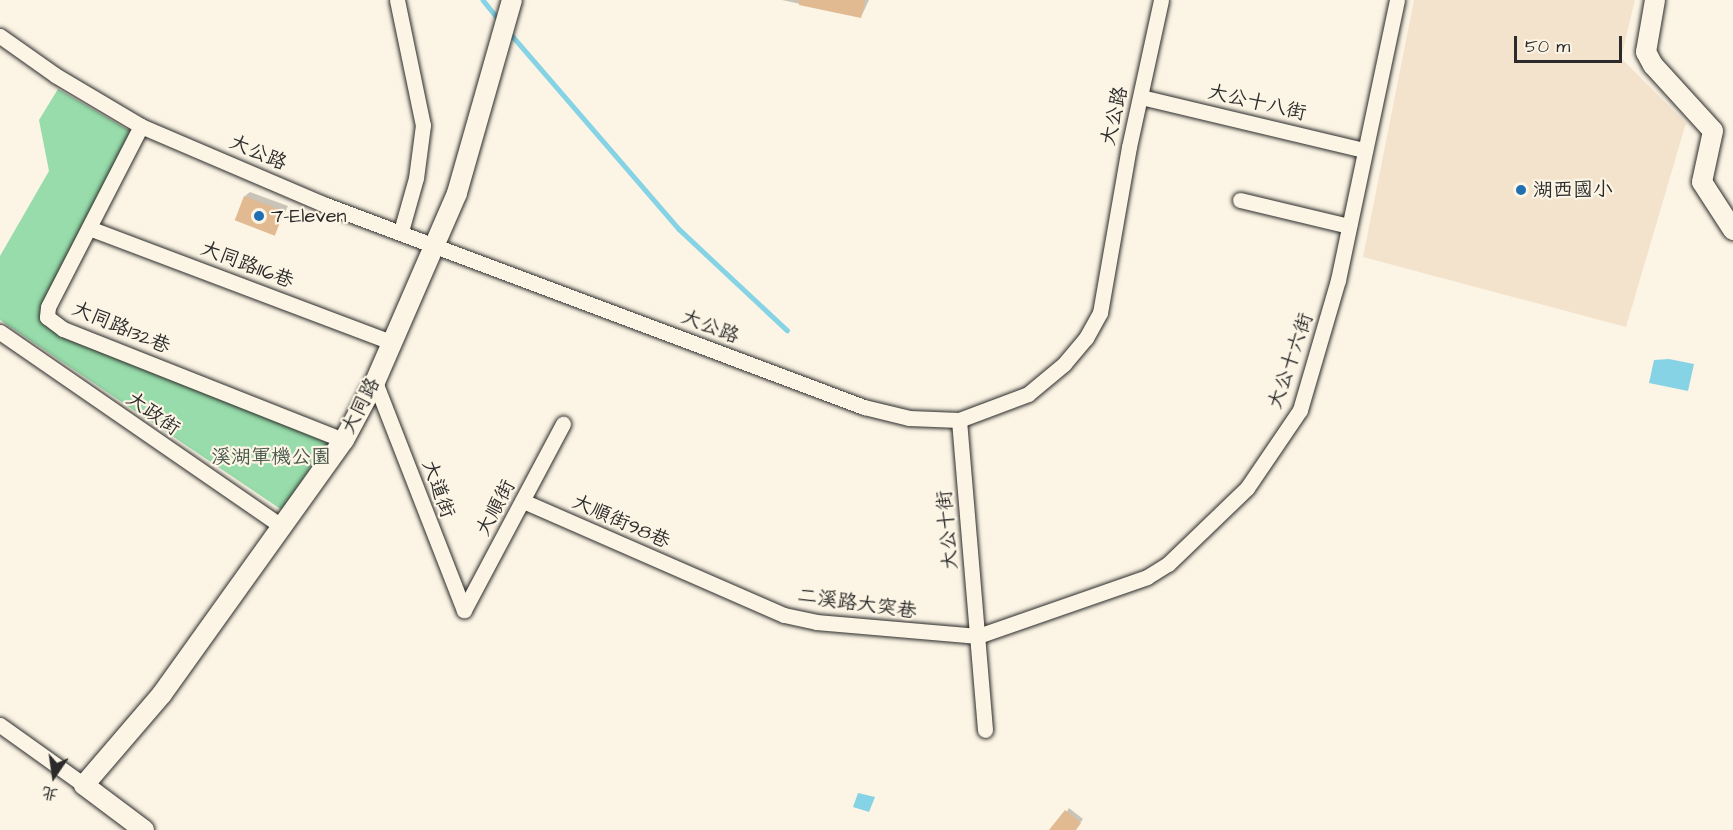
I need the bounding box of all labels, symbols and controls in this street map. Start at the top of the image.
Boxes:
scale bar [1517,24,1625,62]
text: 50 m [1525,34,1570,59]
street label: 大公十八街 [1206,80,1308,126]
street label: 大公路 [1097,84,1133,148]
street label: 大公路 [226,130,290,176]
place label: 湖西國小 [1533,178,1613,202]
marker: 湖西國小 [1514,183,1528,197]
place label: 7-Eleven [271,204,347,228]
marker: 7-Eleven [252,209,266,223]
street label: 大同路116巷 [197,236,297,294]
street label: 大同路132巷 [68,297,174,359]
street label: 大公路 [678,305,742,349]
street label: 大公十六街 [1263,310,1319,412]
street label: 大同路 [337,374,385,438]
street label: 大政街 [122,387,184,441]
park label: 溪湖軍機公園 [211,445,331,469]
street label: 大道街 [416,457,460,521]
street label: 大順街 [471,476,521,540]
street label: 大公十街 [933,489,963,571]
street label: 大順街98巷 [568,490,674,554]
street label: 二溪路大突巷 [796,584,918,624]
north arrow [24,746,84,806]
text: 北 [40,781,60,806]

